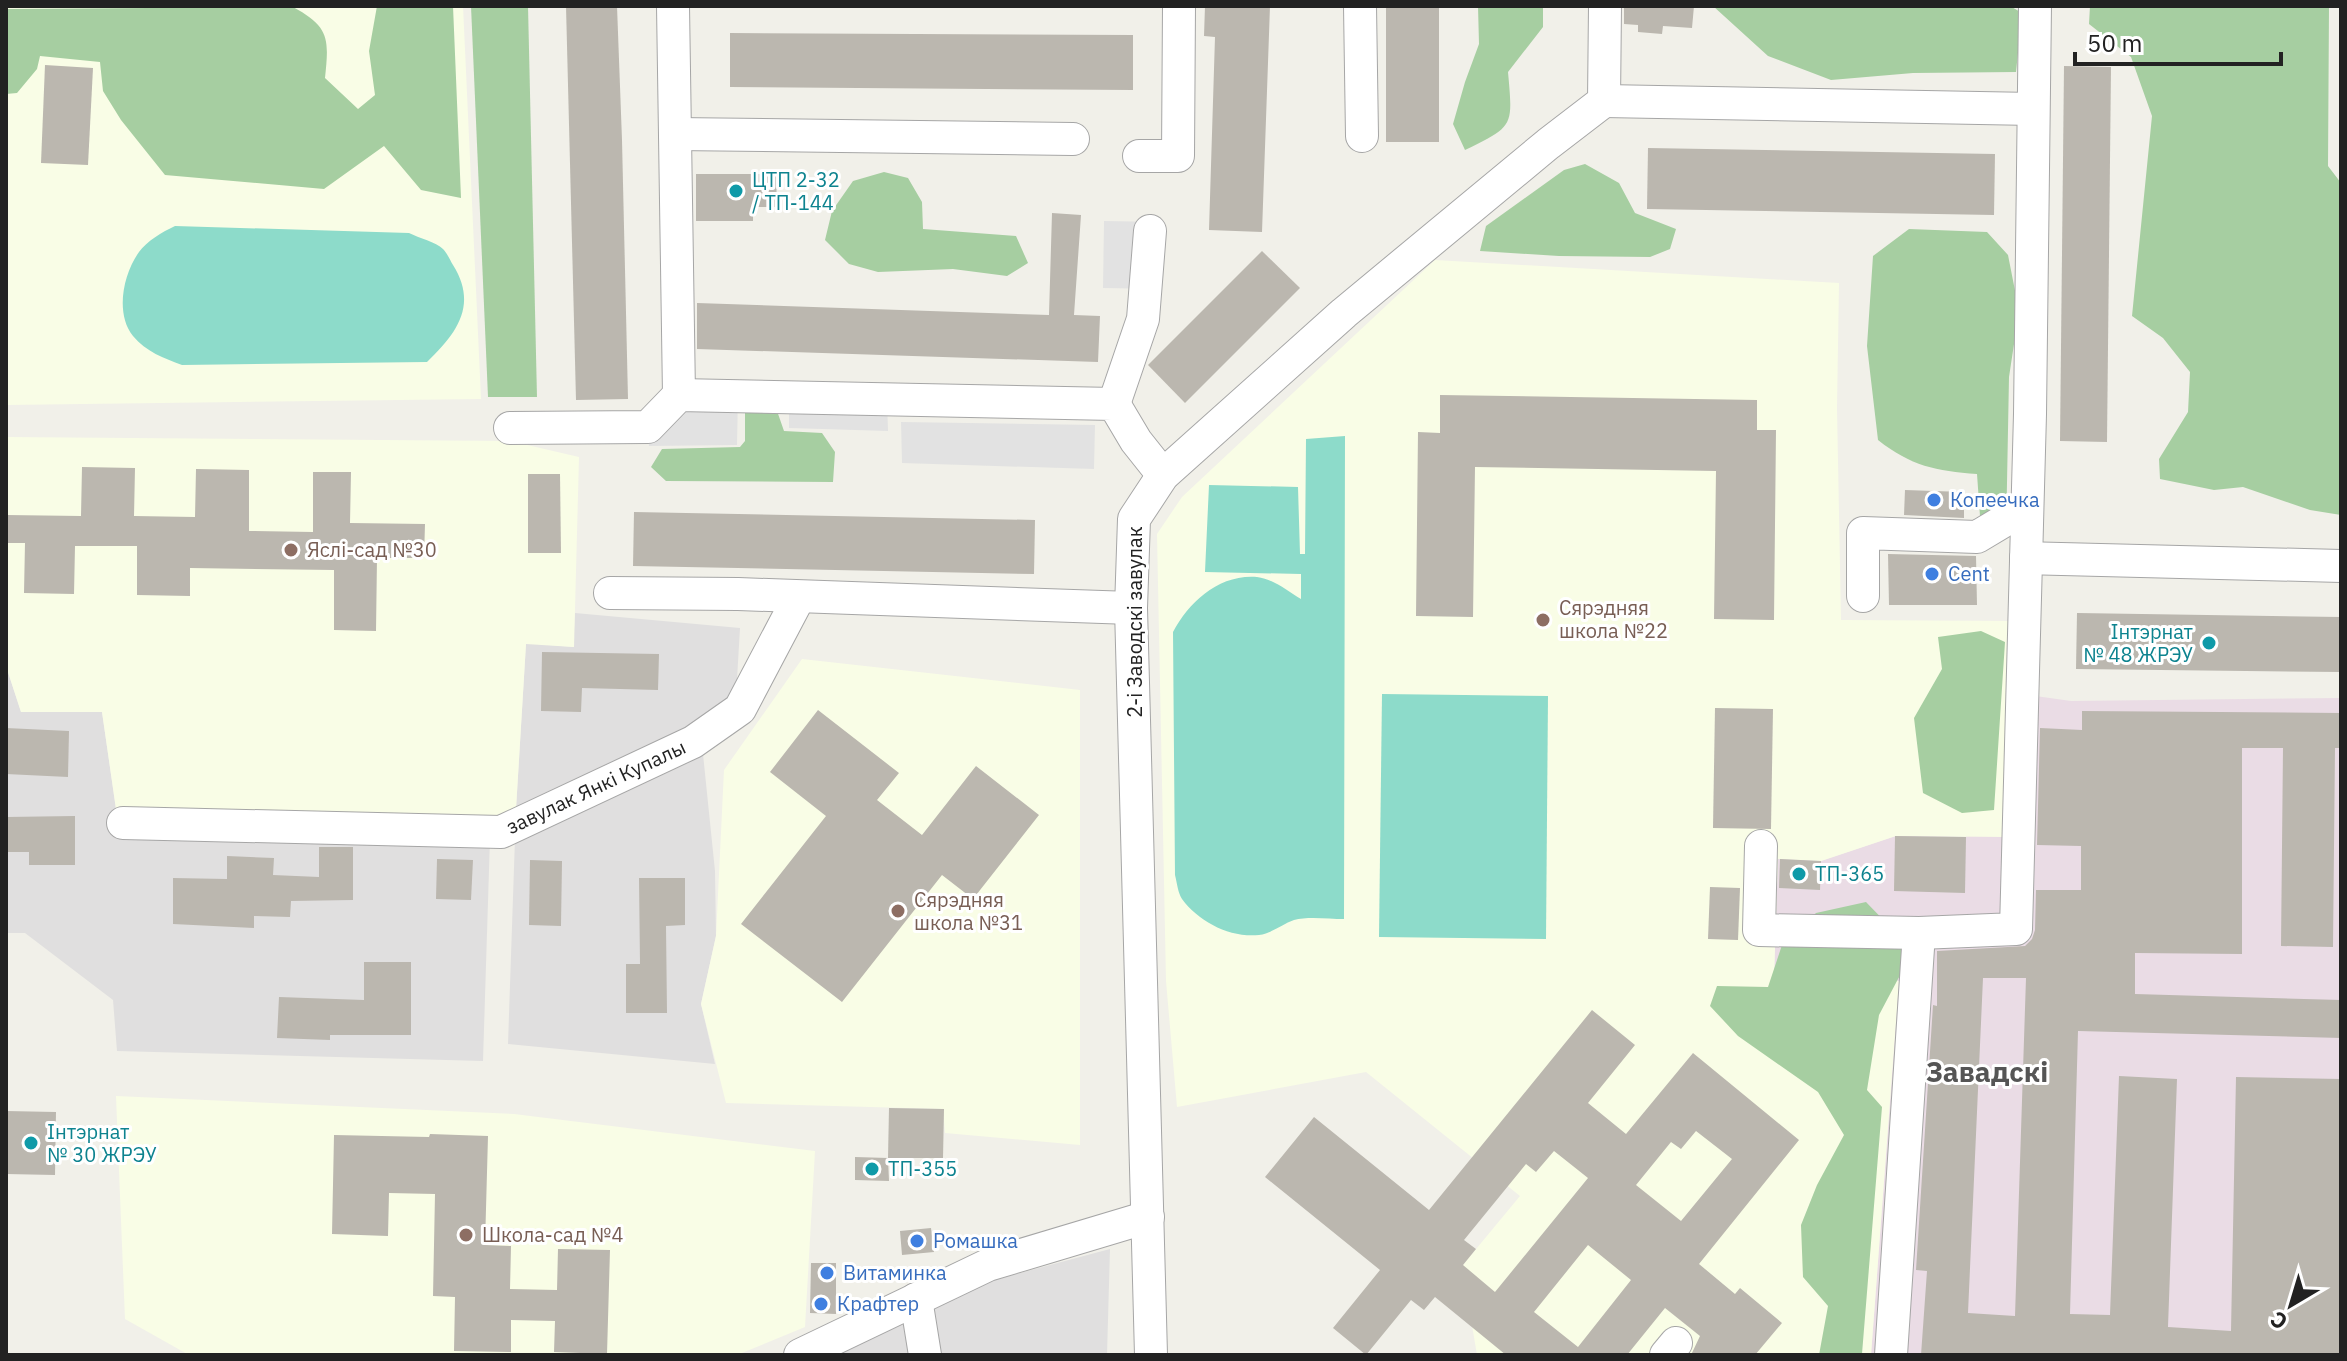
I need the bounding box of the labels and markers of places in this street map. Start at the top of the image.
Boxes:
place label: ЦТП 2-32 / ТП-144 [752,166,840,216]
marker: ЦТП 2-32 / ТП-144 [727,182,745,200]
place label: Копеечка [1950,486,2040,513]
marker: Копеечка [1925,491,1943,509]
place label: Яслі-сад №30 [307,536,437,563]
marker: Яслі-сад №30 [282,541,300,559]
place label: Cent [1948,560,1990,587]
marker: Cent [1923,565,1941,583]
place label: Сярэдняя школа №22 [1559,594,1668,644]
marker: Сярэдняя школа №22 [1534,611,1552,629]
place label: Інтэрнат № 48 ЖРЭУ [2083,618,2194,668]
marker: Інтэрнат № 48 ЖРЭУ [2200,634,2218,652]
place label: ТП-365 [1815,860,1884,887]
marker: ТП-365 [1790,865,1808,883]
place label: Сярэдняя школа №31 [914,886,1023,936]
marker: Сярэдняя школа №31 [889,902,907,920]
place label: Інтэрнат № 30 ЖРЭУ [47,1118,157,1168]
marker: Інтэрнат № 30 ЖРЭУ [22,1134,40,1152]
place label: ТП-355 [888,1155,957,1182]
marker: ТП-355 [863,1160,881,1178]
place label: Школа-сад №4 [482,1221,623,1248]
marker: Школа-сад №4 [457,1226,475,1244]
place label: Ромашка [933,1227,1018,1254]
marker: Ромашка [908,1232,926,1250]
place label: Витаминка [843,1259,947,1286]
marker: Витаминка [818,1264,836,1282]
place label: Крафтер [837,1290,919,1317]
marker: Крафтер [812,1295,830,1313]

